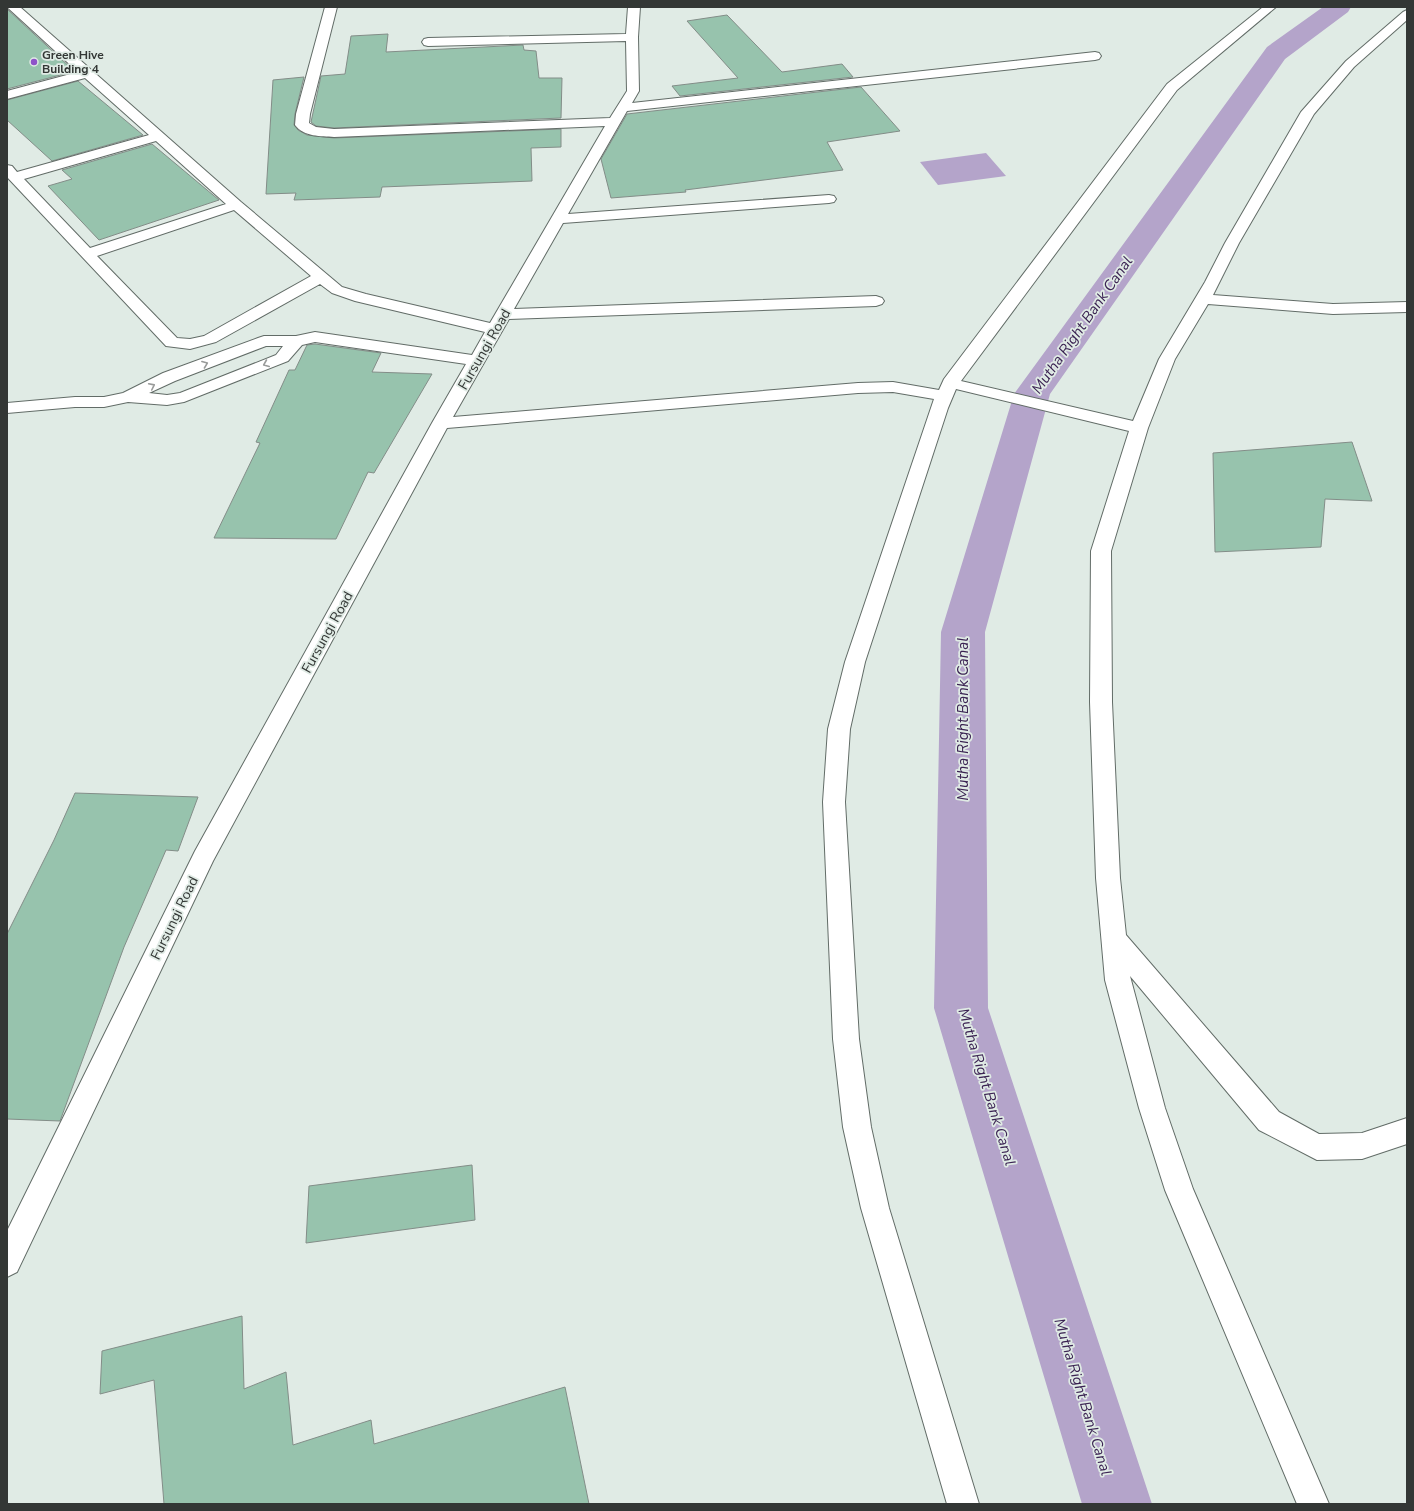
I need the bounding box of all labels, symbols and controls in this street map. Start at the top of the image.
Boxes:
place label: Green Hive Building 4 [42,47,104,77]
marker: Green Hive Building 4 [29,57,39,67]
water label: Mutha Right Bank Canal [1027,252,1137,398]
street label: Fursungi Road [454,305,515,393]
one-way arrow [202,360,209,368]
one-way arrow [263,360,270,368]
one-way arrow [148,383,155,391]
street label: Fursungi Road [297,588,358,676]
water label: Mutha Right Bank Canal [953,637,973,801]
street label: Fursungi Road [146,873,203,963]
water label: Mutha Right Bank Canal [954,1006,1020,1168]
water label: Mutha Right Bank Canal [1050,1316,1116,1478]

